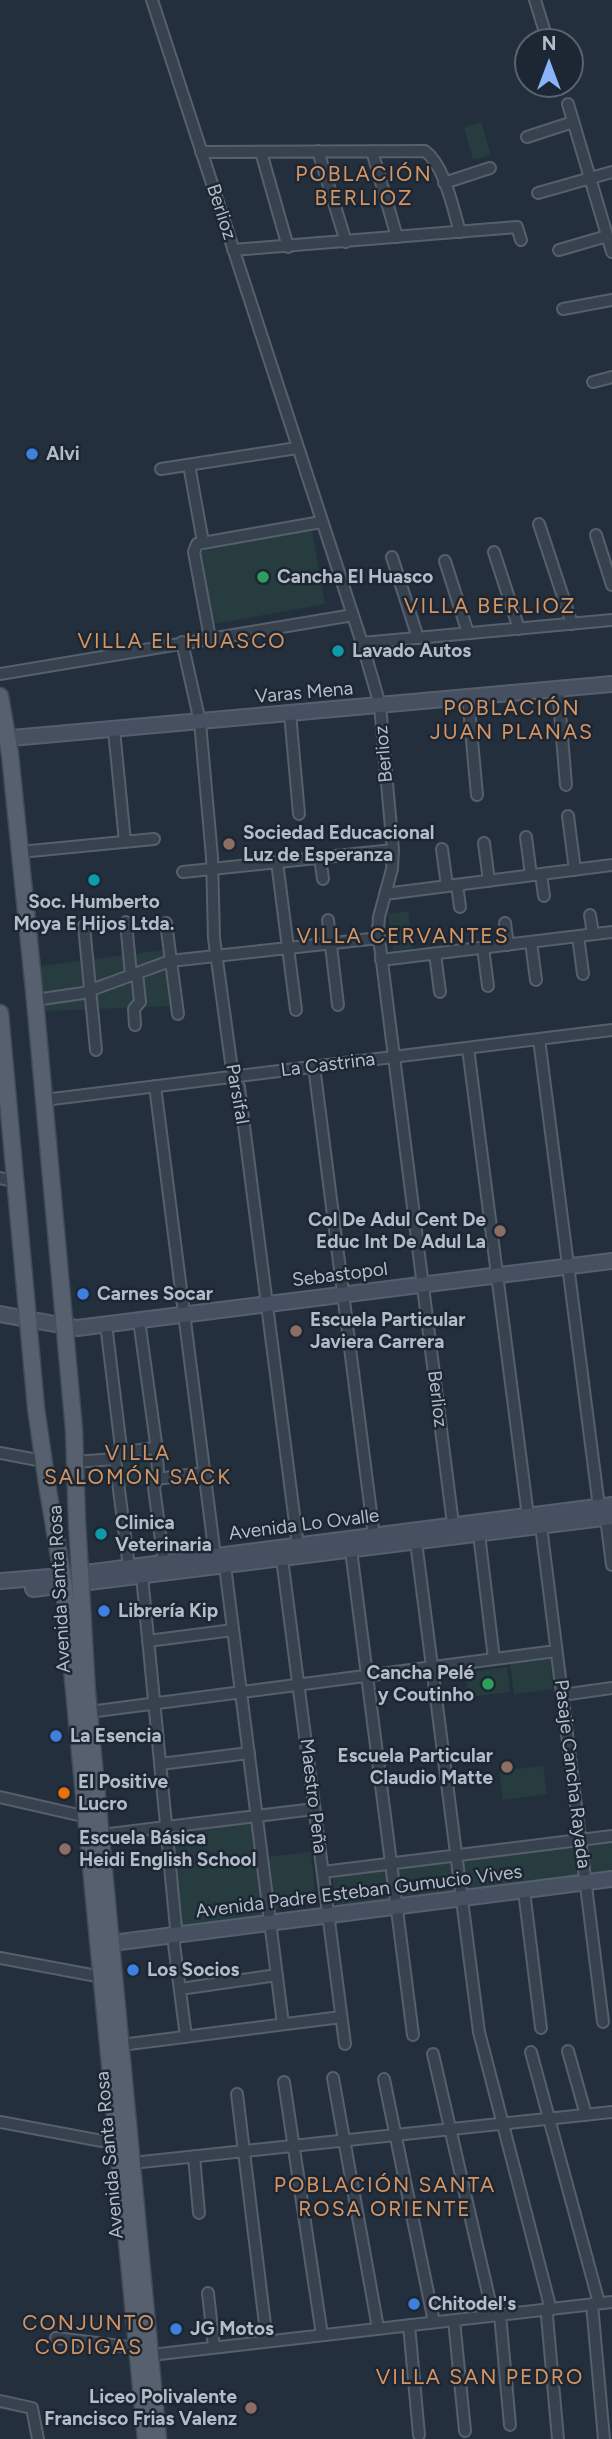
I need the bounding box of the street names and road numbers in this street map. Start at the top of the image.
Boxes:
street label: Berlioz [201,181,241,243]
street label: Varas Mena [254,677,354,709]
street label: Berlioz [370,724,398,784]
street label: La Castrina [280,1048,376,1082]
street label: Parsifal [220,1062,254,1126]
street label: Sebastopol [291,1258,389,1292]
street label: Berlioz [422,1369,452,1429]
street label: Avenida Santa Rosa [44,1504,76,1674]
street label: Avenida Lo Ovalle [227,1504,381,1546]
street label: Pasaje Cancha Rayada [549,1678,595,1870]
street label: Maestro Peña [295,1737,331,1855]
street label: Avenida Padre Esteban Gumucio Vives [194,1861,524,1923]
street label: Avenida Santa Rosa [91,2070,129,2240]

